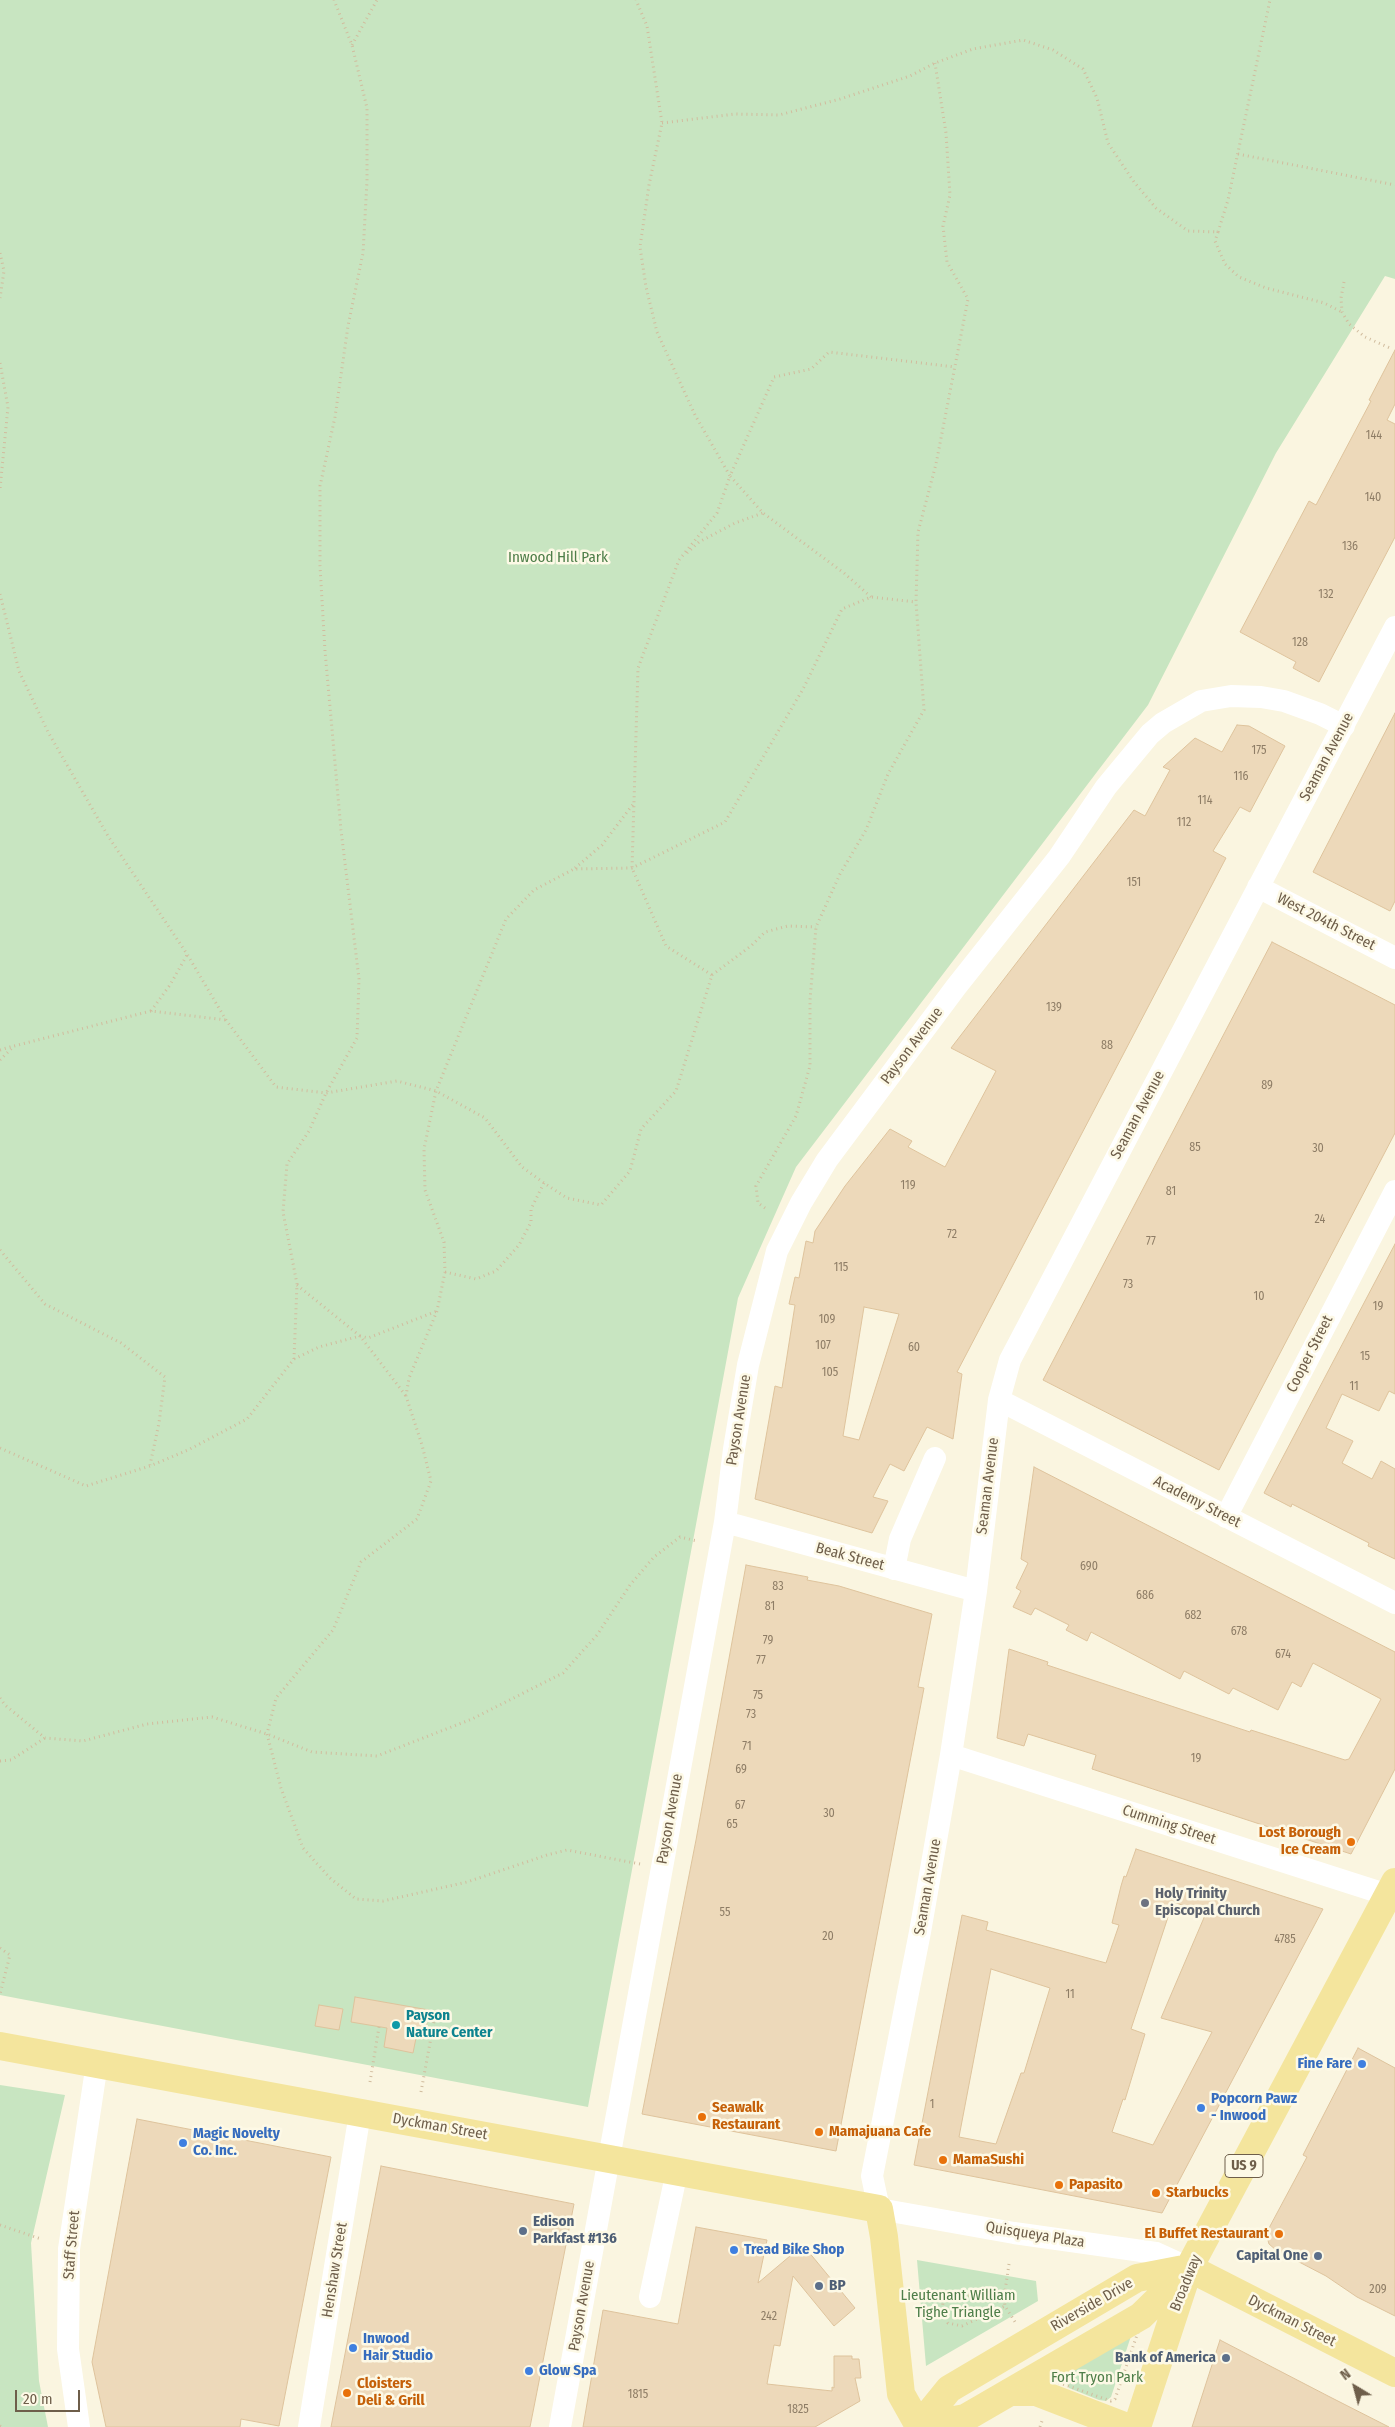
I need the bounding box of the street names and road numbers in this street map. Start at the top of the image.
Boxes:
street label: Seaman Avenue [1296,710,1358,804]
street label: West 204th Street [1274,889,1378,955]
street label: Payson Avenue [877,1004,947,1088]
street label: Seaman Avenue [1107,1068,1169,1162]
street label: Cooper Street [1283,1312,1337,1396]
street label: Payson Avenue [723,1373,755,1467]
street label: Seaman Avenue [973,1437,1003,1535]
street label: Academy Street [1150,1472,1244,1532]
street label: Beak Street [814,1539,886,1575]
street label: Payson Avenue [653,1772,687,1866]
street label: Cumming Street [1120,1801,1218,1849]
street label: Seaman Avenue [911,1837,945,1937]
street label: Dyckman Street [391,2110,489,2144]
road number: US 9 [1225,2154,1263,2178]
street label: Staff Street [60,2210,84,2280]
street label: Quisqueya Plaza [984,2218,1086,2252]
street label: Henshaw Street [319,2221,351,2319]
street label: Broadway [1166,2252,1206,2314]
street label: Payson Avenue [565,2259,599,2353]
street label: Riverside Drive [1048,2274,1136,2336]
street label: Dyckman Street [1245,2291,1339,2351]

